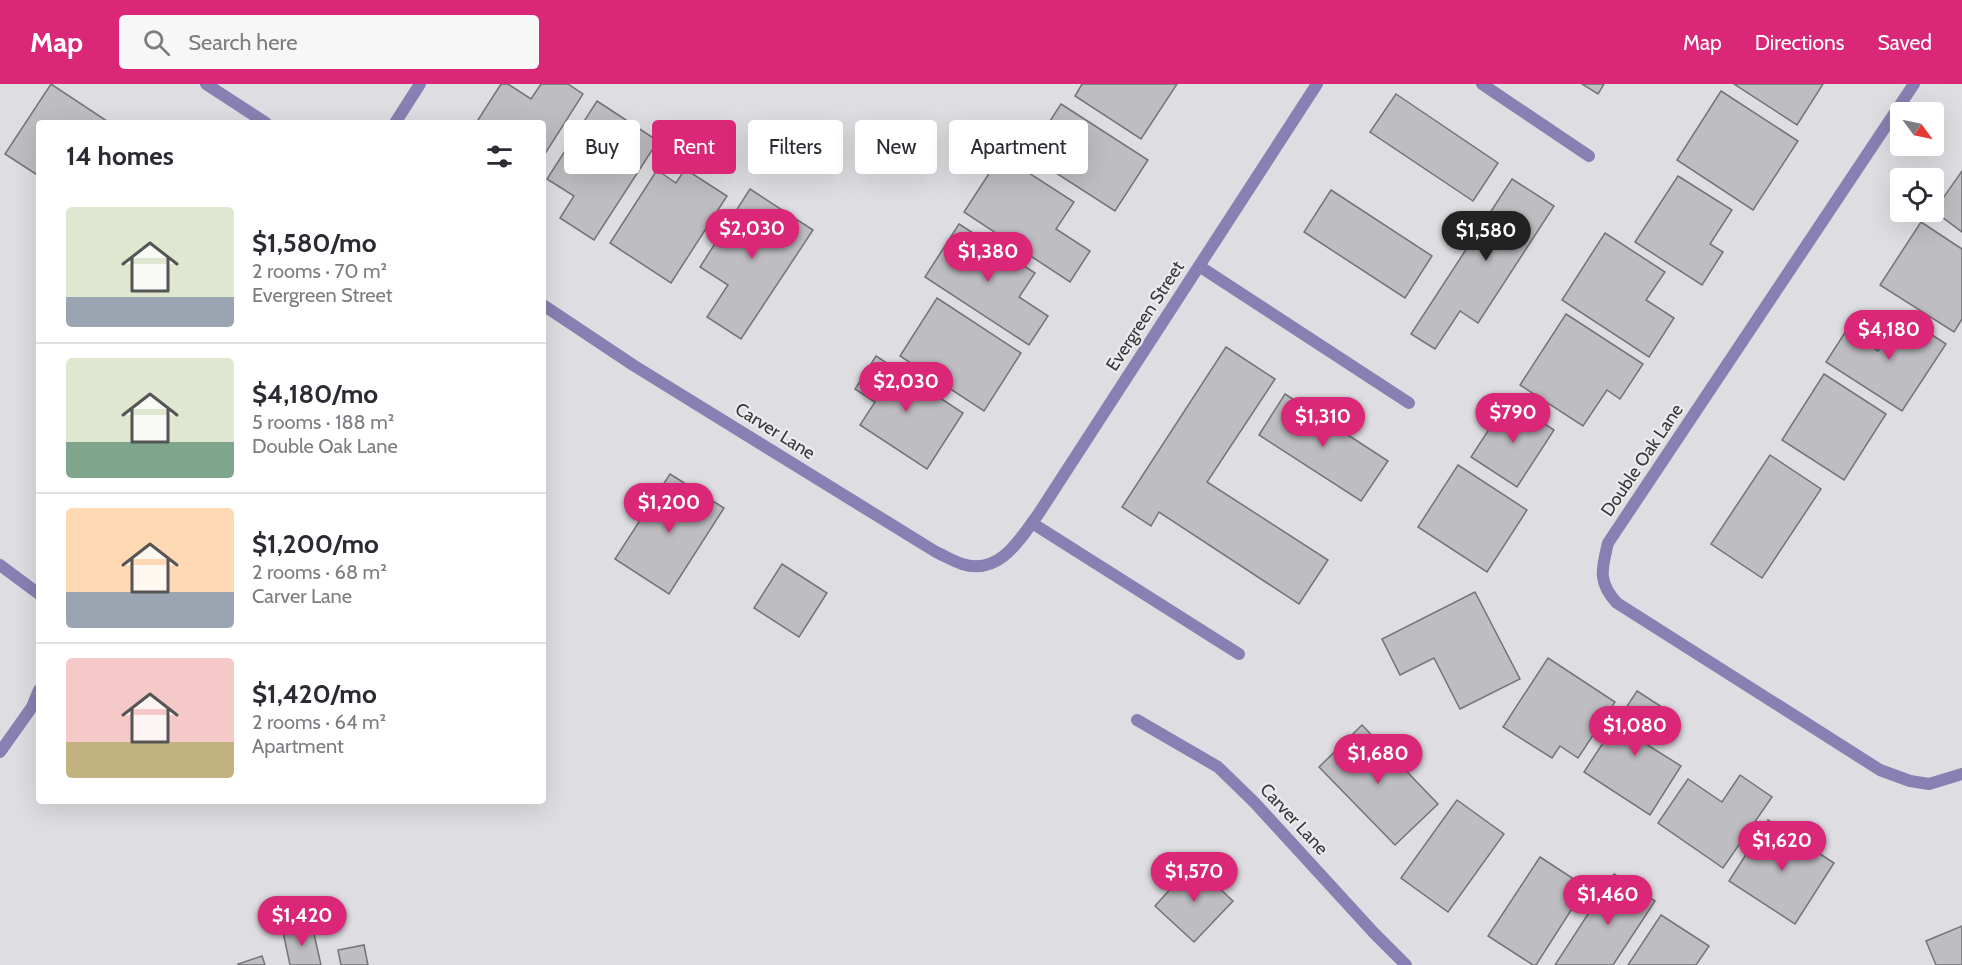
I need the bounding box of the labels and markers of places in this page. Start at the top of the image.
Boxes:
pin: $2,030 [703,209,801,260]
pin: $1,580 [1437,211,1535,262]
pin: $1,380 [939,232,1037,283]
pin: $4,180 [1840,310,1938,361]
pin: $2,030 [857,362,955,413]
pin: $790 [1477,393,1549,444]
pin: $1,310 [1274,397,1372,448]
pin: $1,200 [620,483,718,534]
pin: $1,080 [1586,706,1684,757]
pin: $1,680 [1329,734,1427,785]
pin: $1,620 [1733,821,1831,872]
pin: $1,570 [1145,852,1243,903]
pin: $1,460 [1559,875,1657,926]
pin: $1,420 [253,896,351,947]

